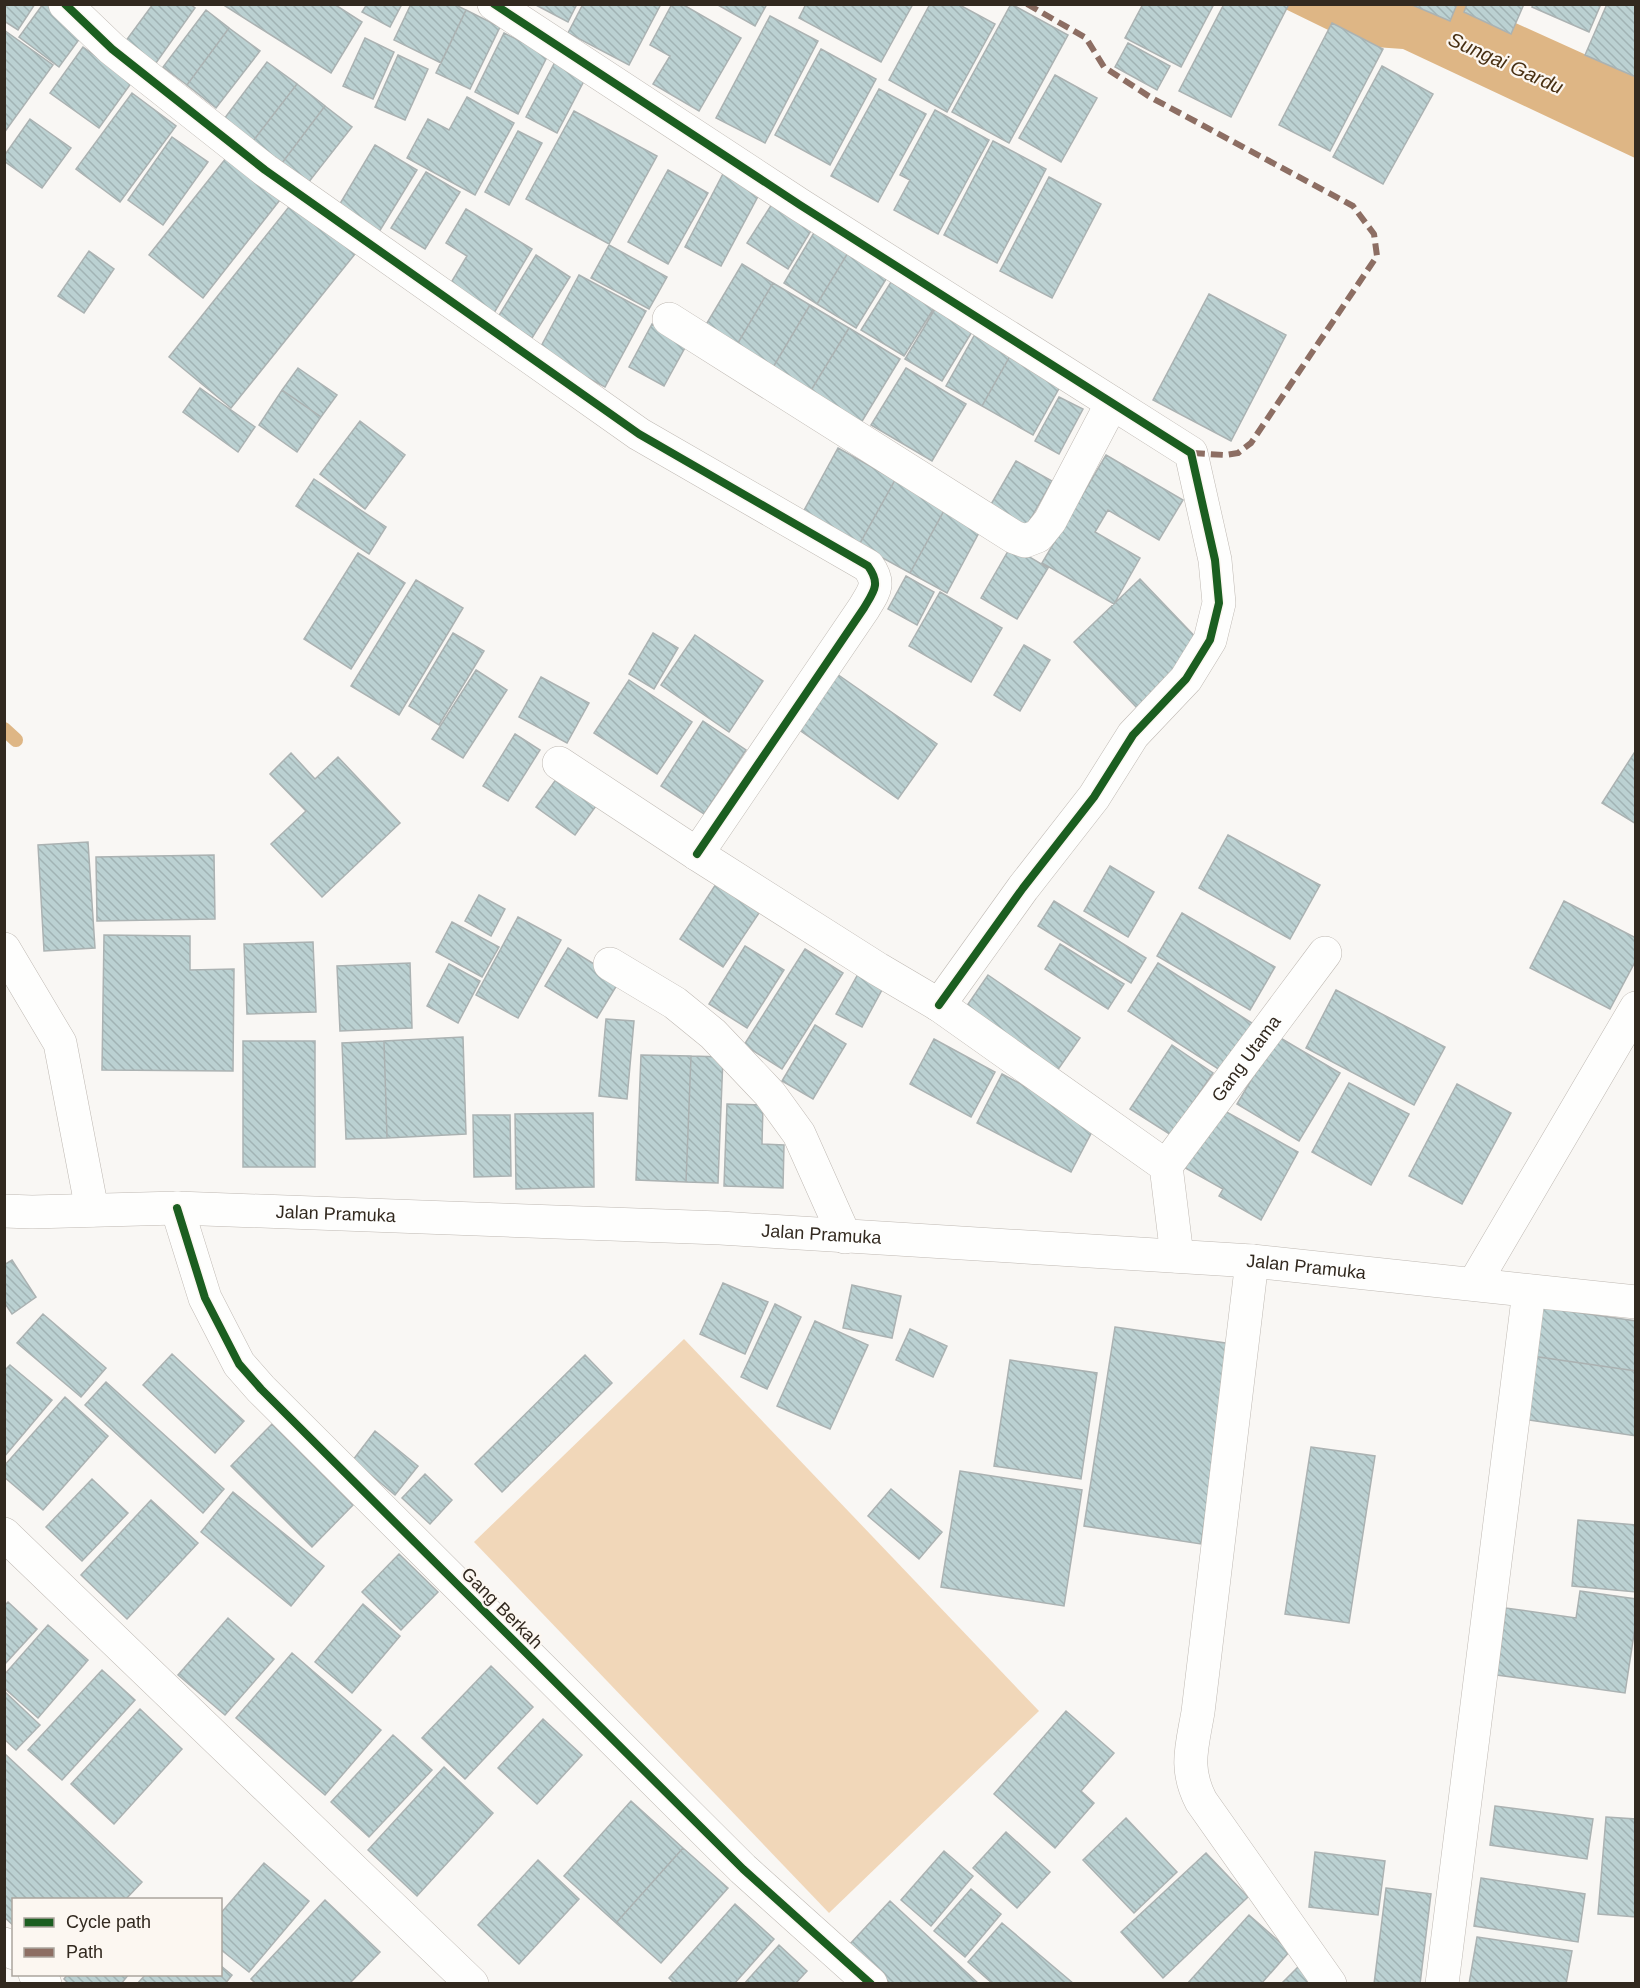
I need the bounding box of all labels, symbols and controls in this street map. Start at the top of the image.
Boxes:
water label: Sungai Gardu [1445,28,1567,98]
street label: Gang Utama [1208,1011,1285,1106]
street label: Jalan Pramuka [275,1202,397,1226]
street label: Jalan Pramuka [761,1221,883,1248]
street label: Jalan Pramuka [1246,1251,1368,1283]
street label: Gang Berkah [457,1563,547,1653]
legend [12,1898,222,1976]
text: Cycle path [66,1912,151,1932]
text: Path [66,1942,103,1962]

